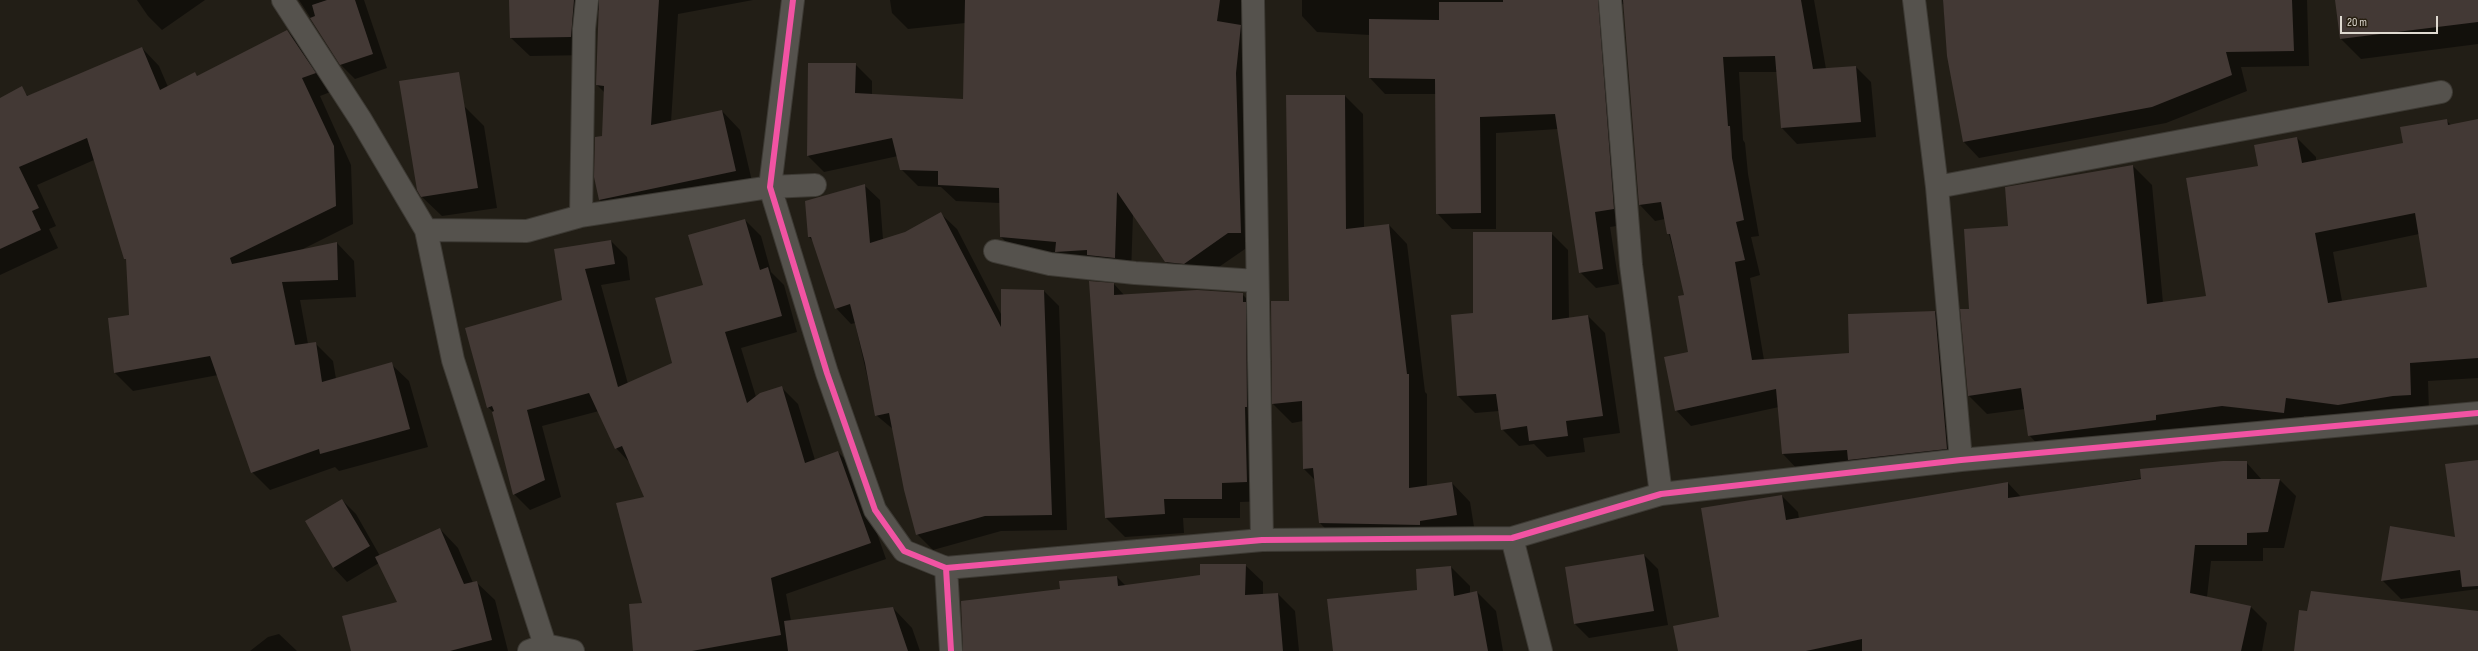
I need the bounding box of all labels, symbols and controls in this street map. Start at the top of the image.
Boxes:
scale bar [2342,8,2440,34]
text: 20 m [2347,15,2367,30]

